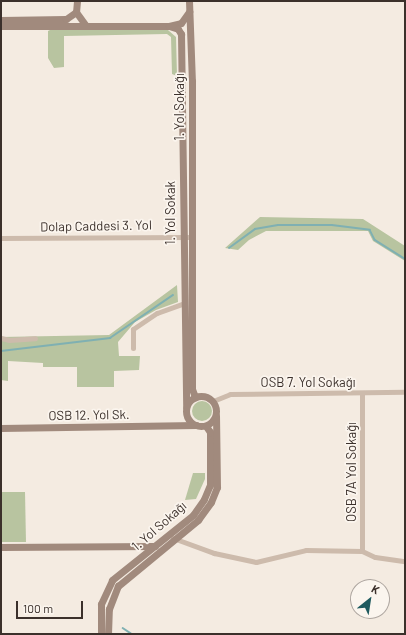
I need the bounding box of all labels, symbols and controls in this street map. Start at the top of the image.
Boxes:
street label: 1. Yol Sokağı [171,73,187,141]
street label: 1. Yol Sokak [162,181,178,245]
street label: Dolap Caddesi 3. Yol [40,217,152,235]
street label: OSB 7. Yol Sokağı [261,374,355,390]
street label: OSB 12. Yol Sk. [48,406,130,424]
street label: OSB 7A Yol Sokağı [343,422,359,522]
street label: 1. Yol Sokağı [128,498,190,554]
north arrow [350,579,390,619]
text: K [370,582,382,596]
scale bar [18,593,85,619]
text: 100 m [23,601,53,615]

